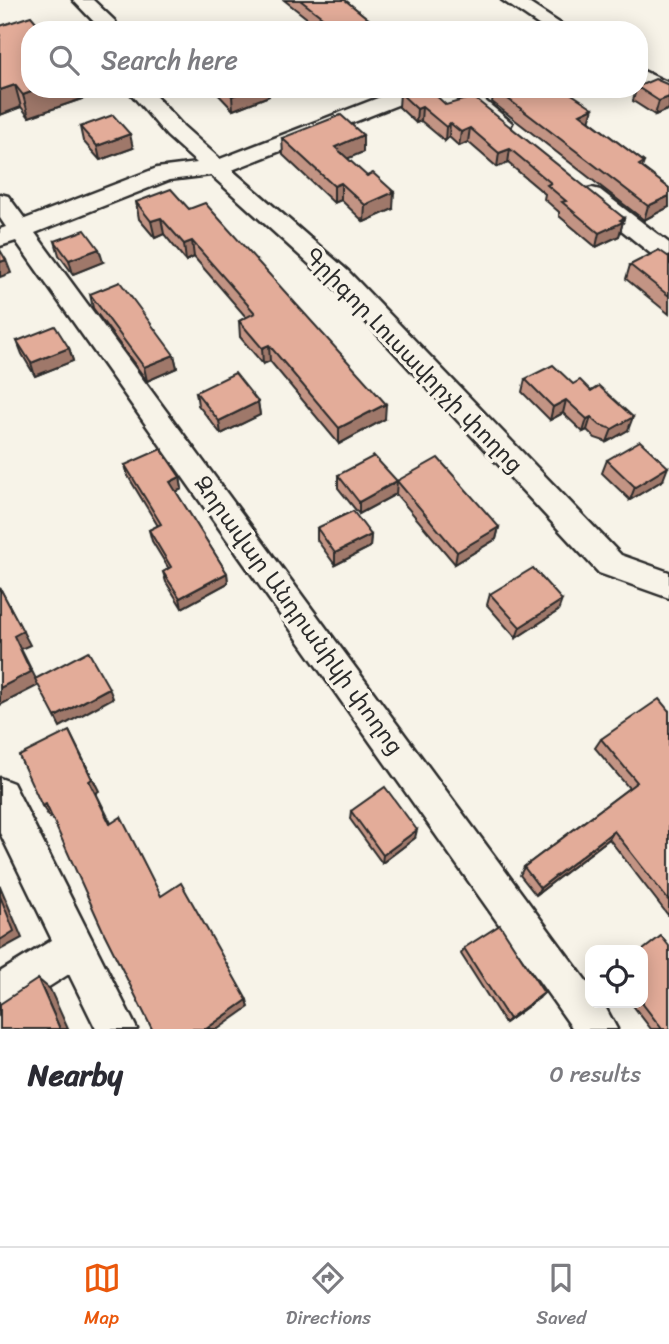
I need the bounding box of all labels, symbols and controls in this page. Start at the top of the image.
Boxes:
search box [21,21,648,98]
text: Search here [101,37,238,83]
icon: search [45,41,83,79]
street label: Գրիգոր Լուսավորչի փողոց [294,237,533,483]
street label: Զորավար Անդրանիկի փողոց [183,467,415,764]
map controls [585,945,648,1008]
button: locate [585,945,648,1008]
text: Nearby [28,1048,123,1102]
text: 0 results [549,1054,641,1095]
tab: Map [83,1259,121,1334]
tab: Directions [286,1259,371,1334]
tab: Saved [536,1259,586,1334]

